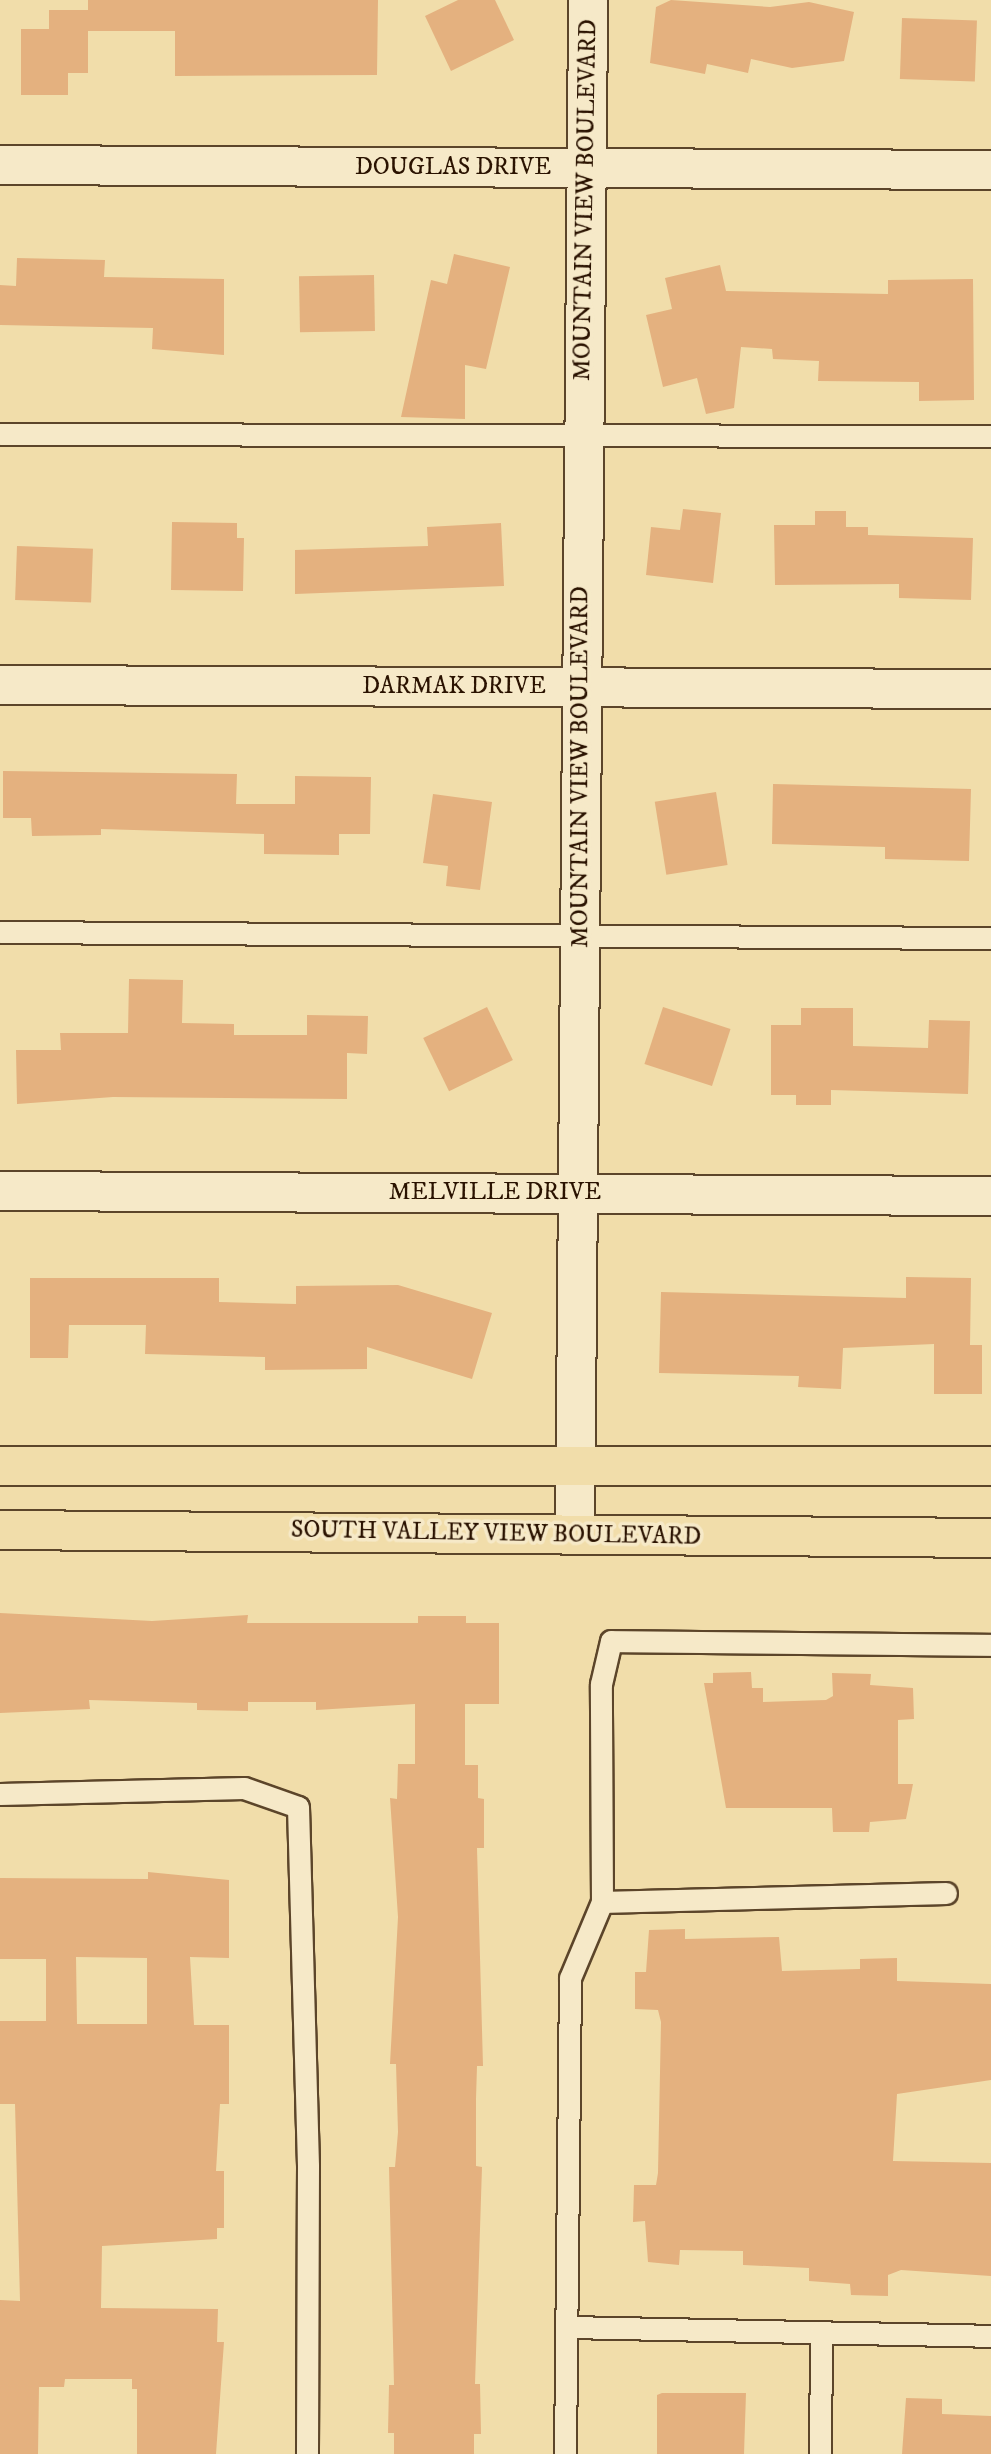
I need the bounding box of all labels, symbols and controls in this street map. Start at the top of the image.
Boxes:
street label: MOUNTAIN VIEW BOULEVARD [568,19,604,381]
street label: DOUGLAS DRIVE [355,154,551,182]
street label: MOUNTAIN VIEW BOULEVARD [567,586,595,948]
street label: DARMAK DRIVE [362,673,546,701]
street label: MELVILLE DRIVE [389,1179,601,1207]
street label: SOUTH VALLEY VIEW BOULEVARD [291,1516,701,1552]

